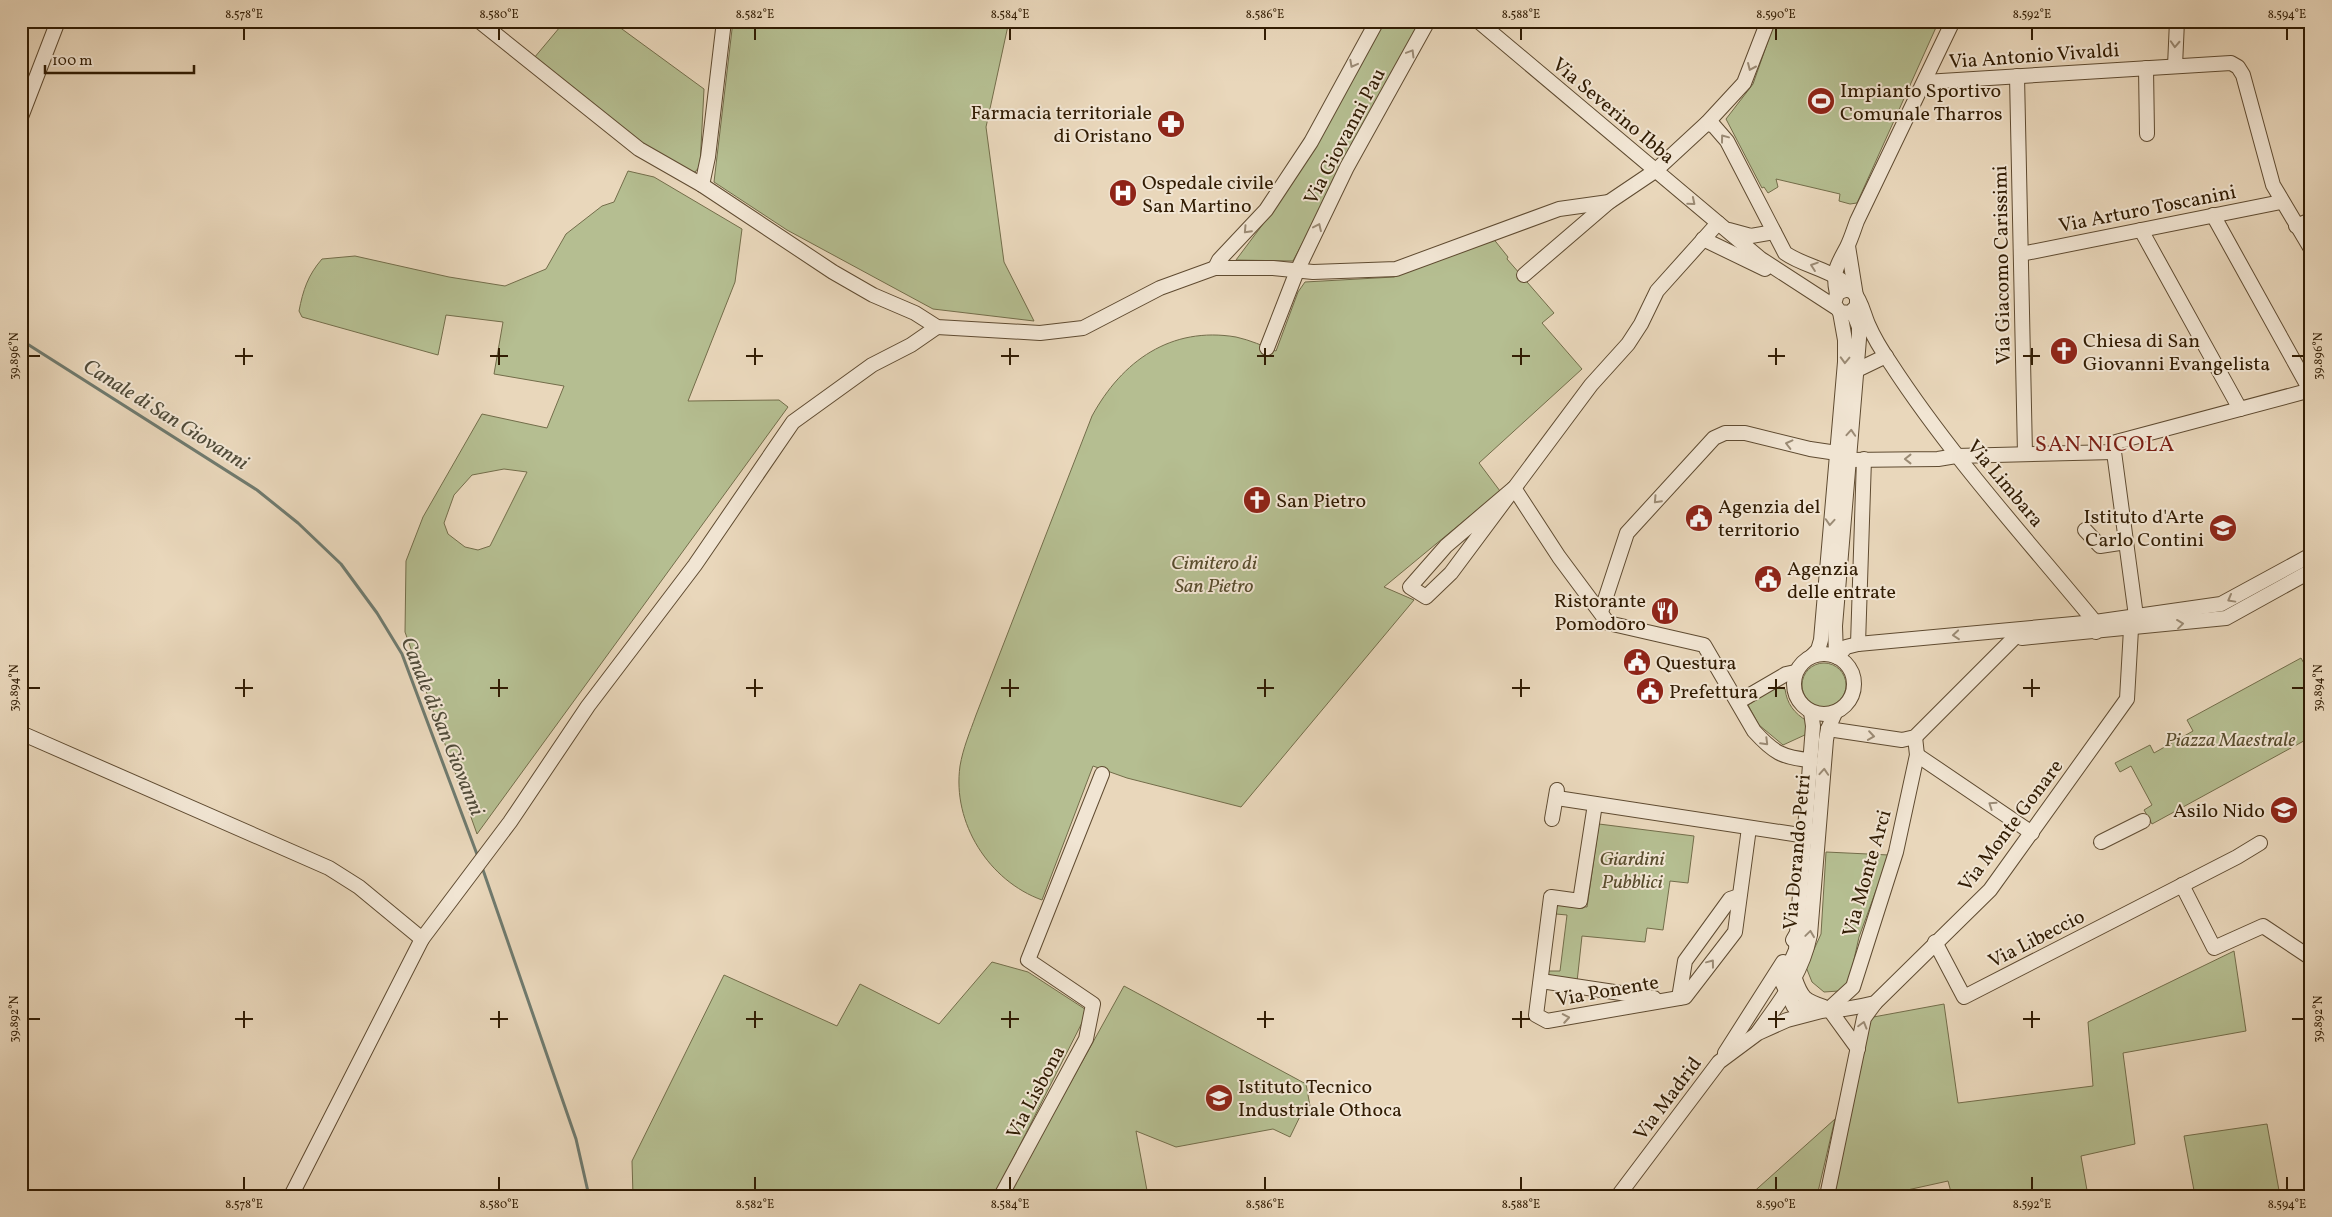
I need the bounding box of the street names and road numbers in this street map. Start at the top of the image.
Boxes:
street label: Via Antonio Vivaldi [1948,37,2120,77]
street label: Via Severino Ibba [1545,52,1680,171]
street label: Via Giovanni Pau [1298,64,1394,210]
street label: Via Giacomo Carissimi [1987,165,2019,365]
street label: Via Arturo Toscanini [2056,179,2238,241]
street label: Via Limbara [1959,434,2050,534]
street label: Via Monte Gonare [1953,754,2071,898]
street label: Via Dorando Petri [1777,773,1819,931]
street label: Via Monte Arci [1836,807,1899,940]
street label: Via Libeccio [1984,903,2090,976]
street label: Via Ponente [1554,969,1661,1015]
street label: Via Lisbona [1000,1041,1073,1145]
street label: Via Madrid [1628,1052,1709,1147]

